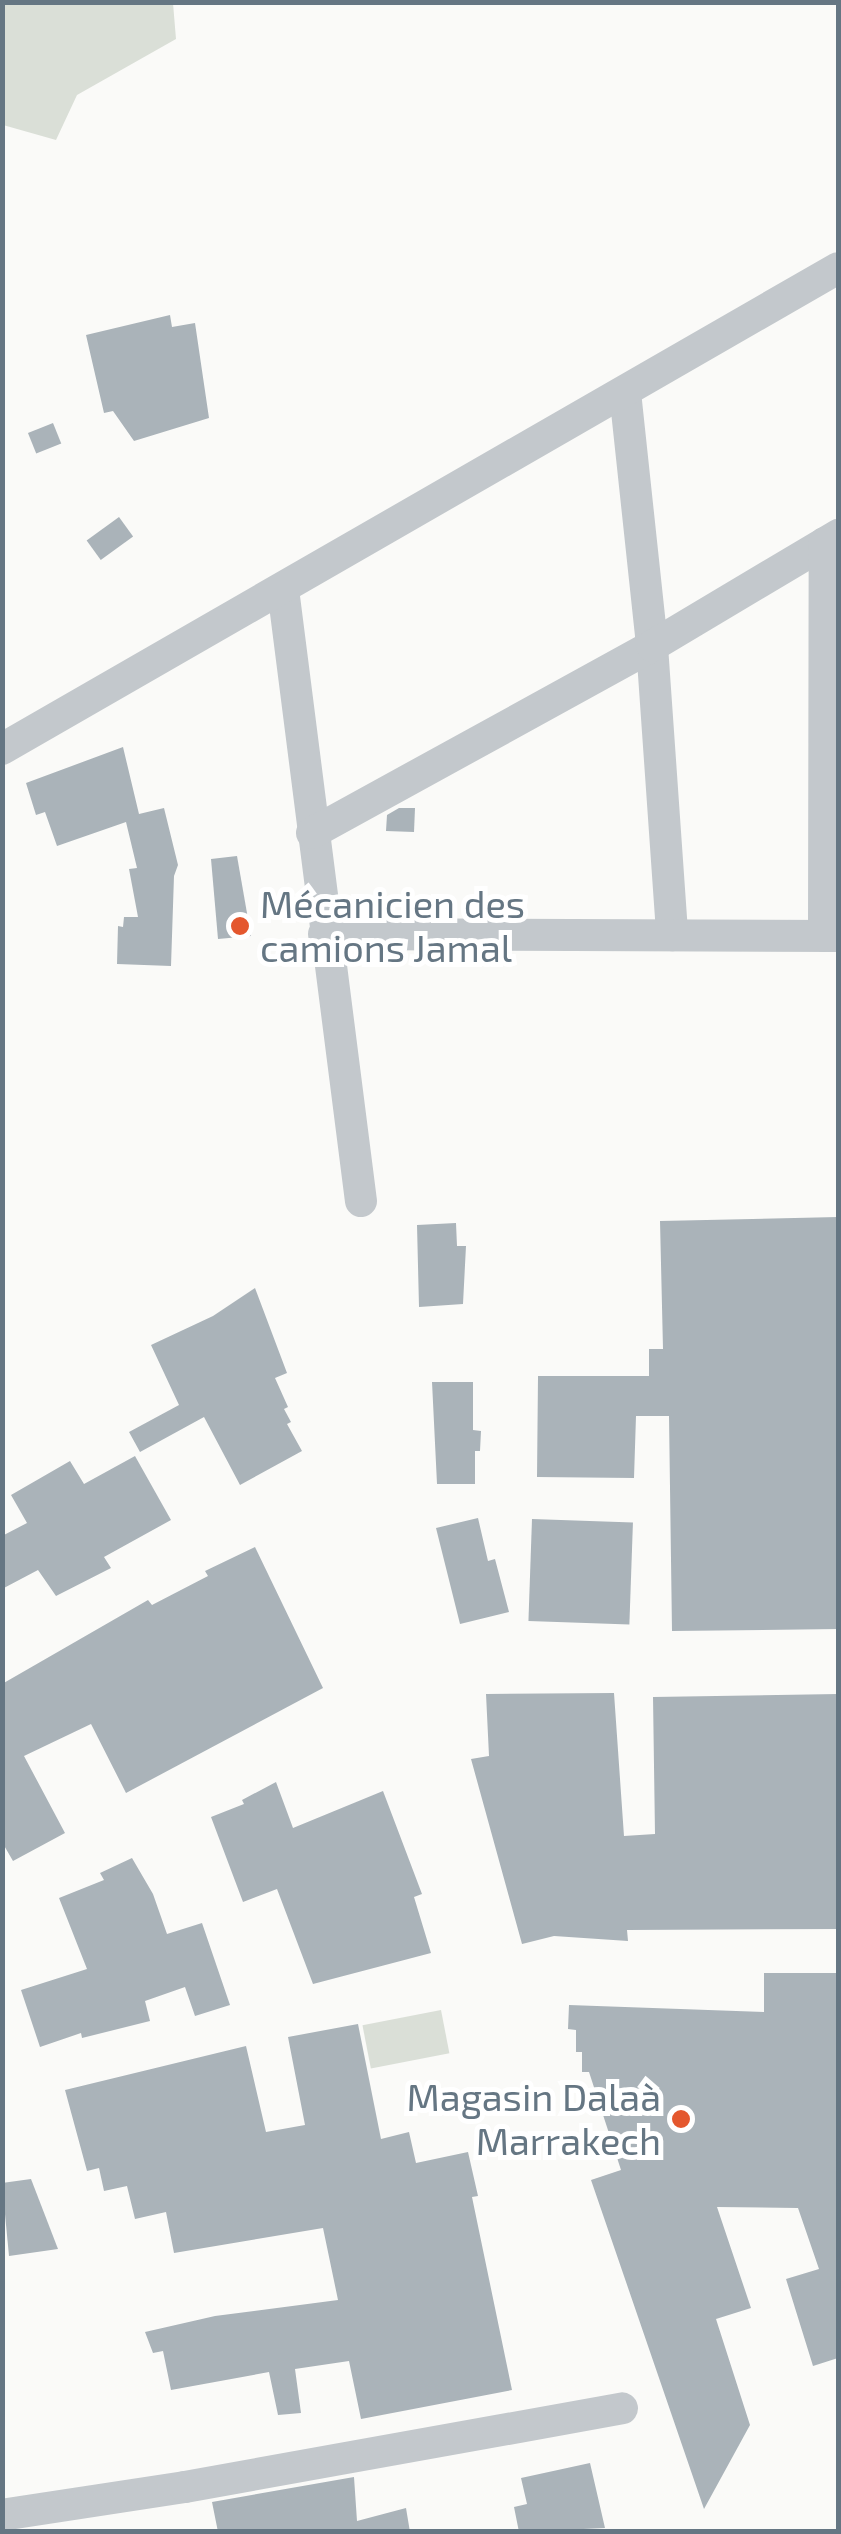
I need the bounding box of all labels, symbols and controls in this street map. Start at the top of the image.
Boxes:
place label: Mécanicien des camions Jamal [260,881,525,971]
marker: Mécanicien des camions Jamal [229,915,251,937]
place label: Magasin Dalaà Marrakech [407,2074,661,2164]
marker: Magasin Dalaà Marrakech [670,2108,692,2130]

